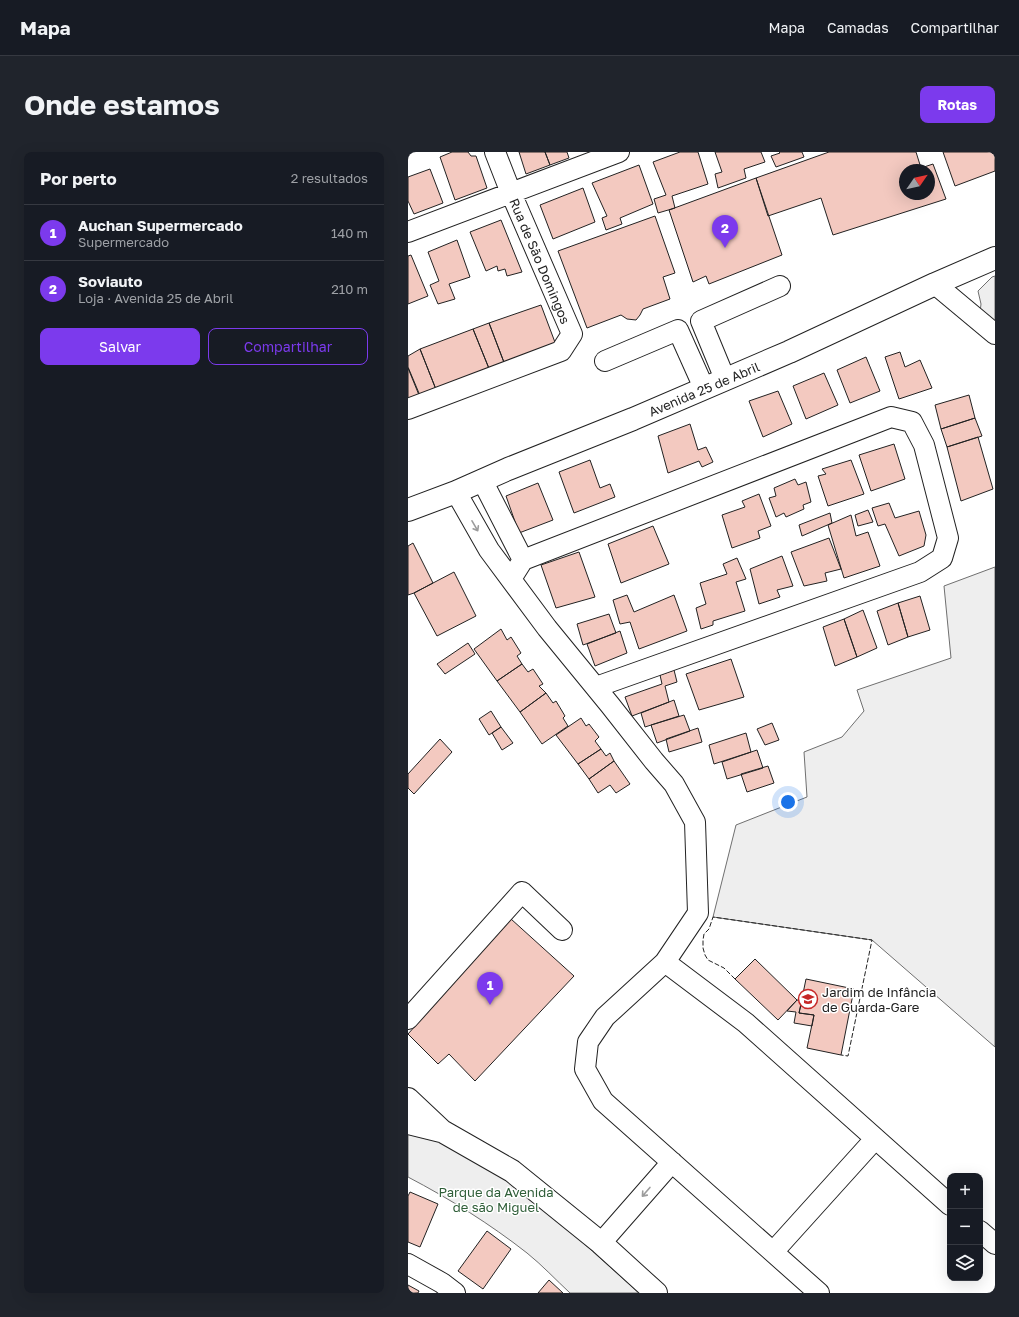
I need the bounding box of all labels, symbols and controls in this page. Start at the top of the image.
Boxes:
text: Mapa [20,16,71,39]
text: Mapa [768,19,805,36]
text: Camadas [827,19,889,36]
text: Compartilhar [911,19,999,36]
button: Rotas [920,86,995,123]
text: Onde estamos [24,88,220,121]
north arrow [899,164,935,200]
text: Por perto [40,168,117,189]
text: 2 resultados [291,170,368,186]
street label: Rua de São Domingos [506,196,574,326]
pin: 2 [712,215,738,248]
text: Auchan Supermercado [78,216,243,234]
text: 1 [50,225,56,241]
text: 140 m [331,225,368,241]
text: Supermercado [78,234,169,250]
text: Soviauto [78,272,142,290]
text: 2 [49,281,57,297]
text: 210 m [331,281,368,297]
text: Loja · Avenida 25 de Abril [78,290,233,306]
button: Salvar [40,328,200,365]
button: Compartilhar [208,328,368,365]
street label: Avenida 25 de Abril [646,358,762,420]
one-way arrow [472,520,480,532]
your location [778,792,798,812]
pin: 1 [477,972,503,1005]
place label: Jardim de Infância de Guarda-Gare [822,984,936,1015]
school or university icon: Jardim de Infância de Guarda-Gare [797,988,819,1010]
map controls [947,1173,983,1281]
button: + [947,1173,983,1209]
park label: Parque da Avenida de são Miguel [438,1184,554,1215]
one-way arrow [641,1186,650,1197]
button: − [947,1209,983,1245]
button: layers [947,1245,983,1281]

